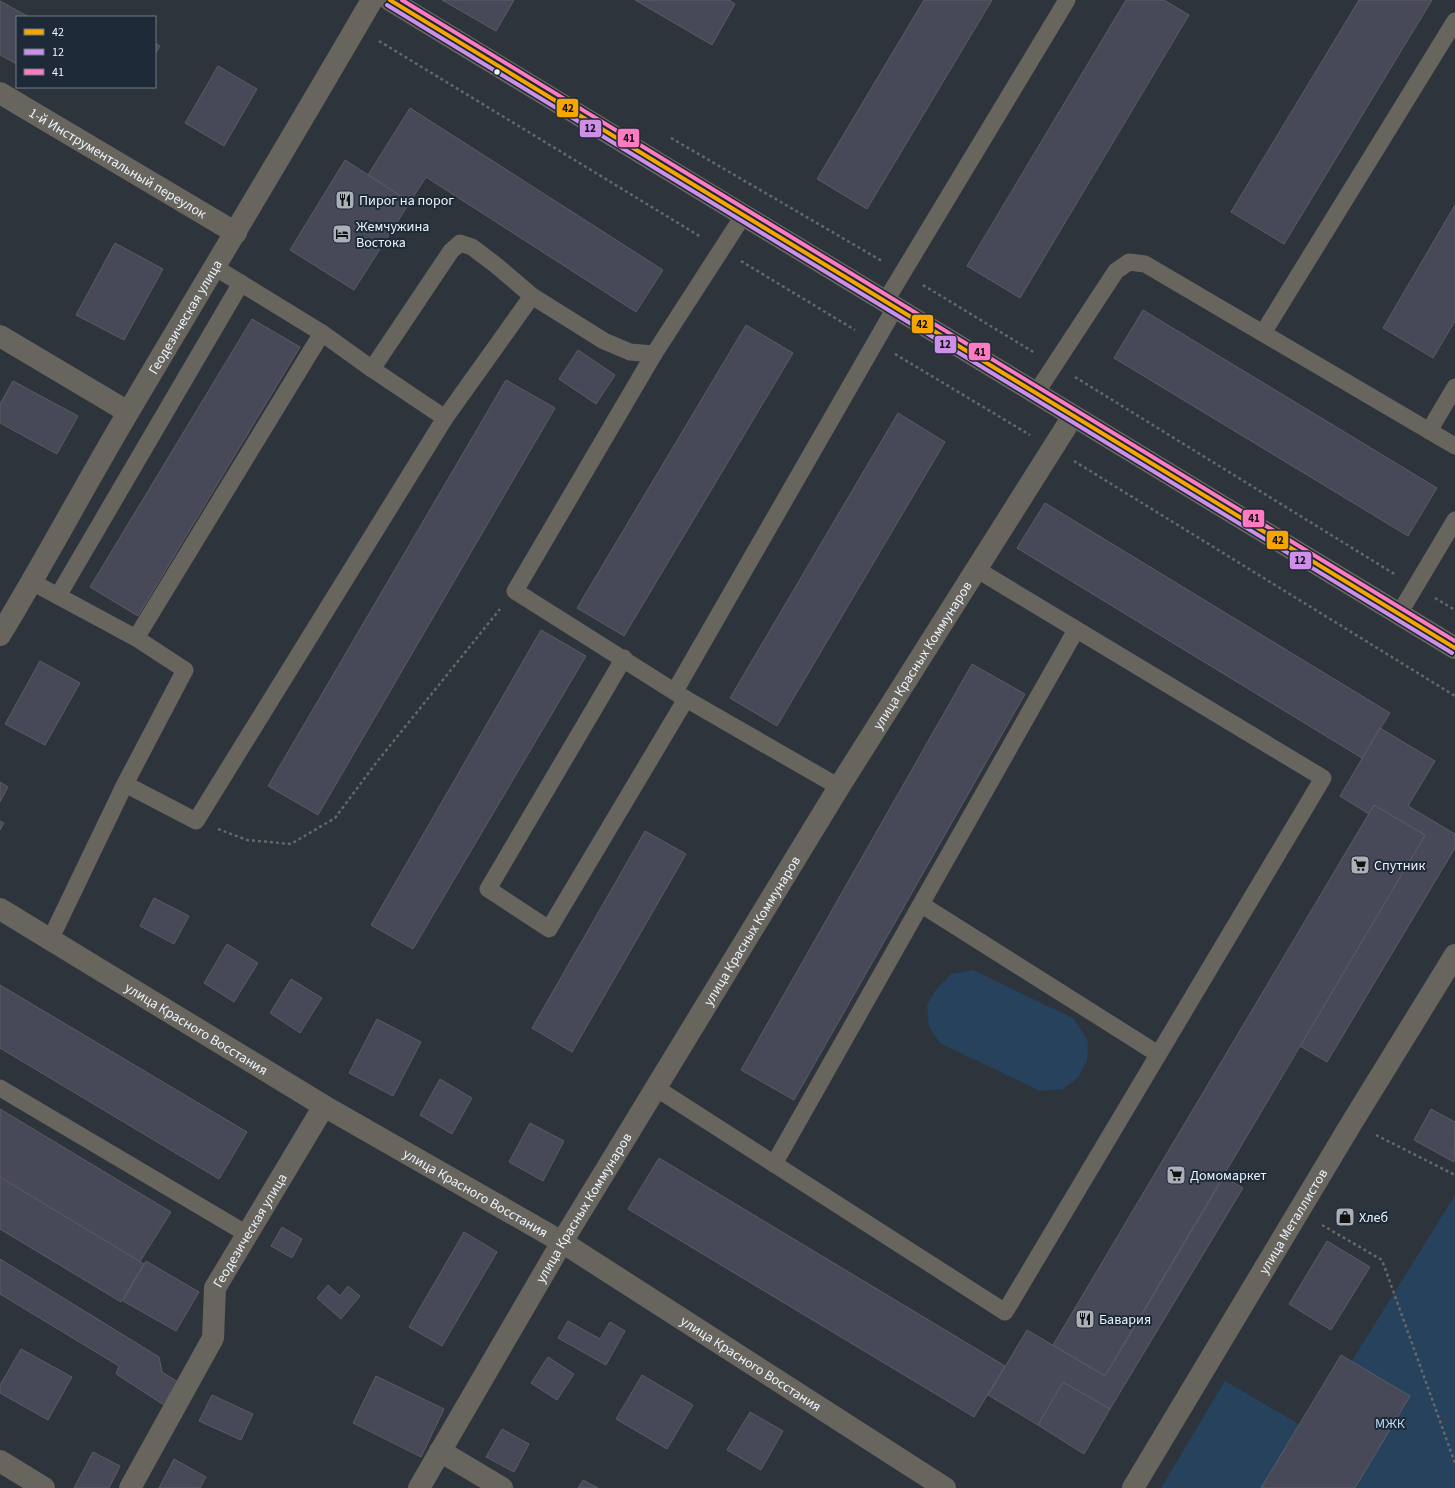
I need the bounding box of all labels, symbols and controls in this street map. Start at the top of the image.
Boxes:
legend [16,16,156,88]
text: 42 [52,24,64,41]
text: 12 [52,44,64,61]
text: 41 [52,64,64,81]
unlabelled marker [492,67,502,77]
line badge: 42 [556,98,579,118]
text: 42 [562,101,574,116]
street label: 1-й Инструментальный переулок [25,103,210,224]
line badge: 12 [579,119,602,138]
text: 12 [584,121,596,136]
line badge: 41 [617,128,640,148]
text: 41 [623,131,635,146]
restaurant icon: Пирог на порог [334,189,356,211]
place label: Пирог на порог [359,191,454,211]
place label: Жемчужина Востока [356,217,429,253]
hotel icon: Жемчужина Востока [331,223,353,245]
street label: Геодезическая улица [144,256,228,378]
line badge: 42 [911,314,934,334]
text: 42 [916,317,928,332]
line badge: 12 [934,335,957,354]
text: 12 [939,337,951,352]
line badge: 41 [968,342,991,361]
text: 41 [974,345,986,360]
line badge: 41 [1242,509,1265,528]
text: 41 [1248,511,1260,526]
line badge: 42 [1266,530,1289,550]
text: 42 [1272,533,1284,548]
line badge: 12 [1289,551,1312,570]
text: 12 [1294,553,1306,568]
street label: улица Красных Коммунаров [869,578,977,734]
street label: улица Красных Коммунаров [699,852,806,1010]
supermarket icon: Спутник [1349,854,1371,876]
place label: Спутник [1374,856,1425,876]
street label: улица Красного Восстания [121,978,271,1081]
street label: улица Красных Коммунаров [531,1129,637,1287]
street label: улица Красного Восстания [399,1144,551,1243]
supermarket icon: Домомаркет [1165,1164,1187,1186]
street label: улица Металлистов [1254,1165,1333,1278]
place label: Домомаркет [1190,1166,1267,1186]
street label: Геодезическая улица [209,1170,293,1291]
shop icon: Хлеб [1334,1206,1356,1228]
place label: Хлеб [1359,1208,1388,1228]
restaurant icon: Бавария [1074,1308,1096,1330]
place label: Бавария [1099,1310,1151,1330]
street label: улица Красного Восстания [676,1312,825,1417]
park label: МЖК [1375,1414,1406,1434]

